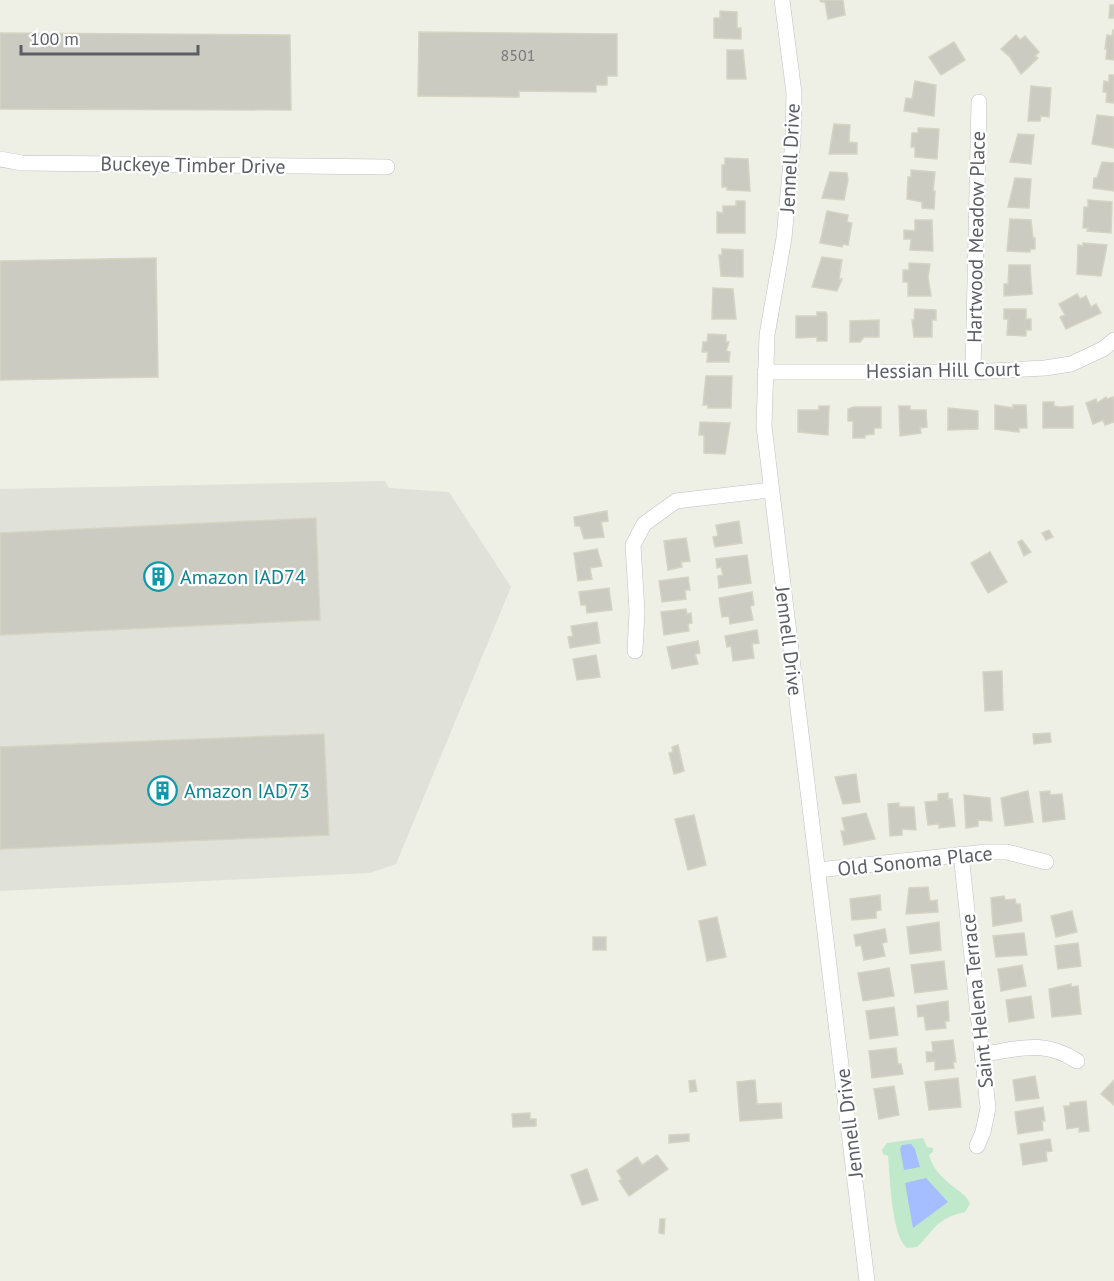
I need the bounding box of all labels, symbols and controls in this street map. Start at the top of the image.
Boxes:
scale bar [21,18,198,56]
text: 100 m [30,27,79,50]
house number: 8501 [501,45,535,65]
street label: Jennell Drive [774,102,806,215]
street label: Hartwood Meadow Place [961,131,991,343]
street label: Buckeye Timber Drive [100,150,286,180]
street label: Hessian Hill Court [866,356,1021,384]
building icon: Amazon IAD74 [143,561,175,593]
place label: Amazon IAD74 [180,564,306,590]
street label: Jennell Drive [769,584,809,697]
building icon: Amazon IAD73 [147,775,179,807]
place label: Amazon IAD73 [184,778,310,804]
street label: Old Sonoma Place [836,840,994,882]
street label: Saint Helena Terrace [955,913,999,1089]
street label: Jennell Drive [829,1067,869,1180]

